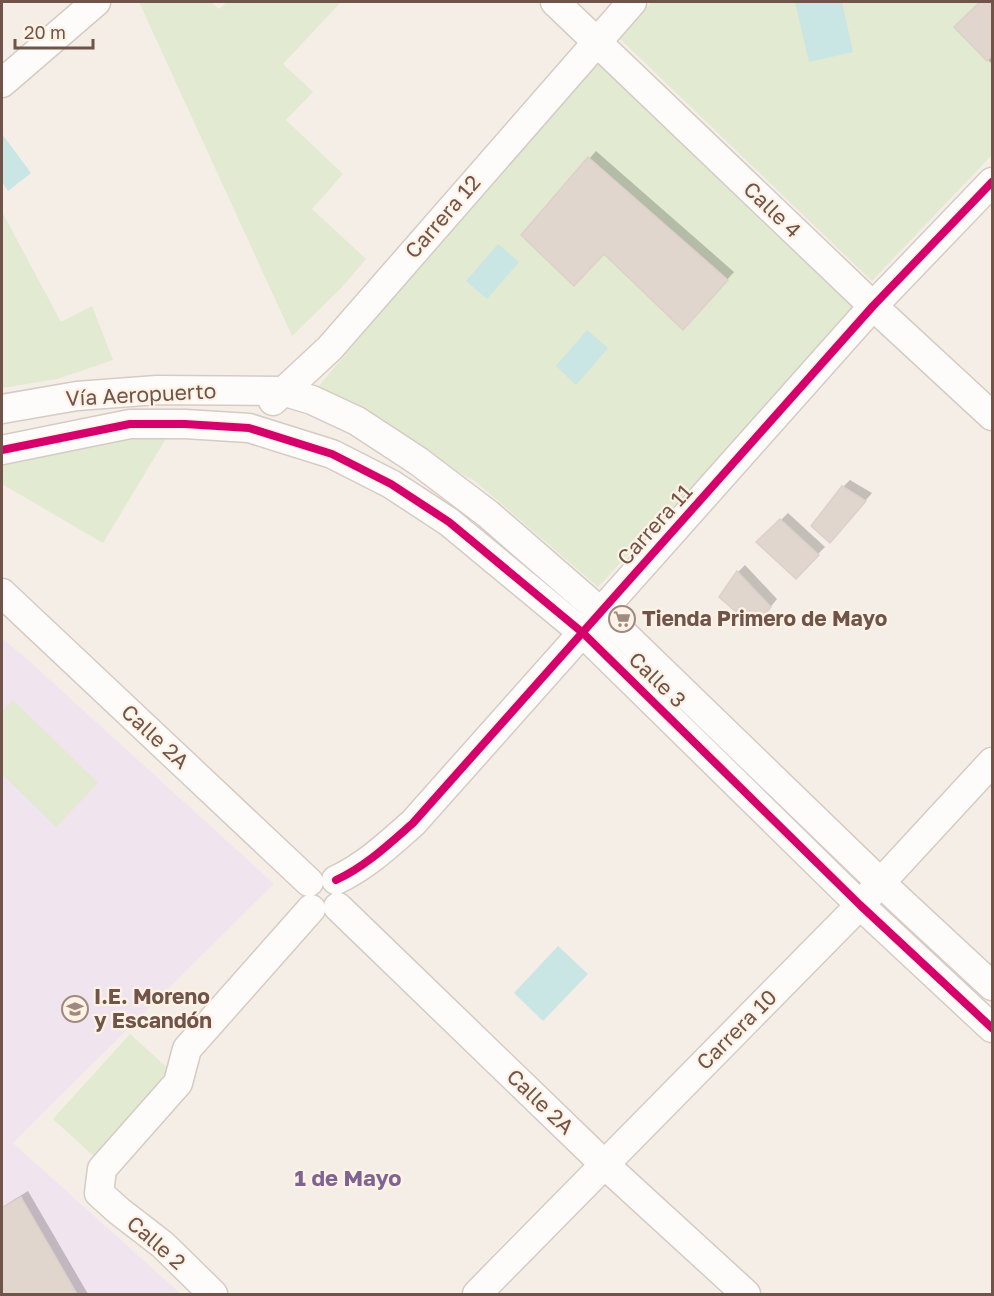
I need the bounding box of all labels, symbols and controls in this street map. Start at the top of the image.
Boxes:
scale bar [15,12,93,50]
text: 20 m [24,21,66,43]
street label: Carrera 12 [399,169,486,263]
street label: Calle 4 [739,176,807,243]
street label: Vía Aeropuerto [65,377,217,411]
street label: Carrera 11 [611,478,697,570]
supermarket icon: Tienda Primero de Mayo [607,604,637,634]
place label: Tienda Primero de Mayo [642,605,887,631]
street label: Calle 3 [624,646,692,713]
street label: Calle 2A [116,698,195,774]
place label: I.E. Moreno y Escandón [94,983,212,1033]
street label: Carrera 10 [691,984,782,1075]
school or university icon: I.E. Moreno y Escandón [60,994,90,1024]
street label: Calle 2A [502,1063,580,1139]
district label: 1 de Mayo [295,1164,401,1191]
street label: Calle 2 [122,1210,191,1275]

